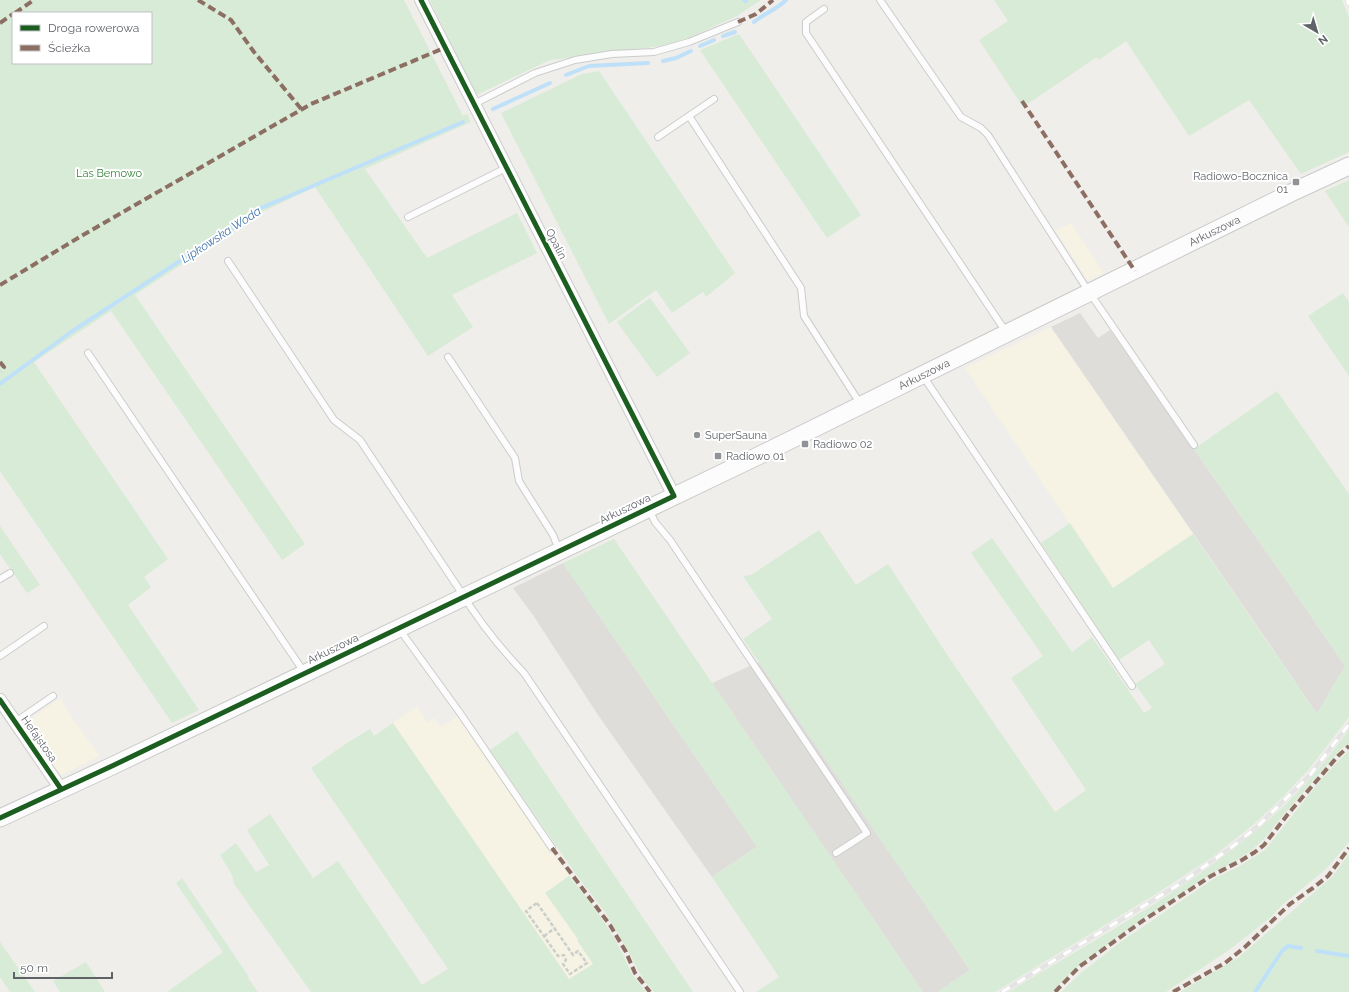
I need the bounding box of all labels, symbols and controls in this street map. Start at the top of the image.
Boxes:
legend [12,12,152,64]
north arrow [1297,12,1337,52]
text: Droga rowerowa [48,21,139,35]
text: N [1316,32,1330,47]
text: Ścieżka [48,41,90,55]
park label: Las Bemowo [76,167,142,180]
place label: Radiowo-Bocznica 01 [1193,170,1288,196]
marker: Radiowo-Bocznica 01 [1291,177,1301,187]
water label: Lipkowska Woda [178,204,264,266]
street label: Arkuszowa [1187,213,1242,249]
street label: Opalin [543,226,569,262]
street label: Arkuszowa [896,356,952,392]
place label: SuperSauna [705,429,767,442]
marker: SuperSauna [692,430,702,440]
place label: Radiowo 02 [813,438,873,451]
marker: Radiowo 02 [800,439,810,449]
place label: Radiowo 01 [726,450,785,463]
marker: Radiowo 01 [713,451,723,461]
street label: Arkuszowa [597,491,653,527]
street label: Arkuszowa [305,631,361,667]
street label: Hefajstosa [18,713,60,765]
scale bar [14,954,112,980]
text: 50 m [20,961,48,975]

